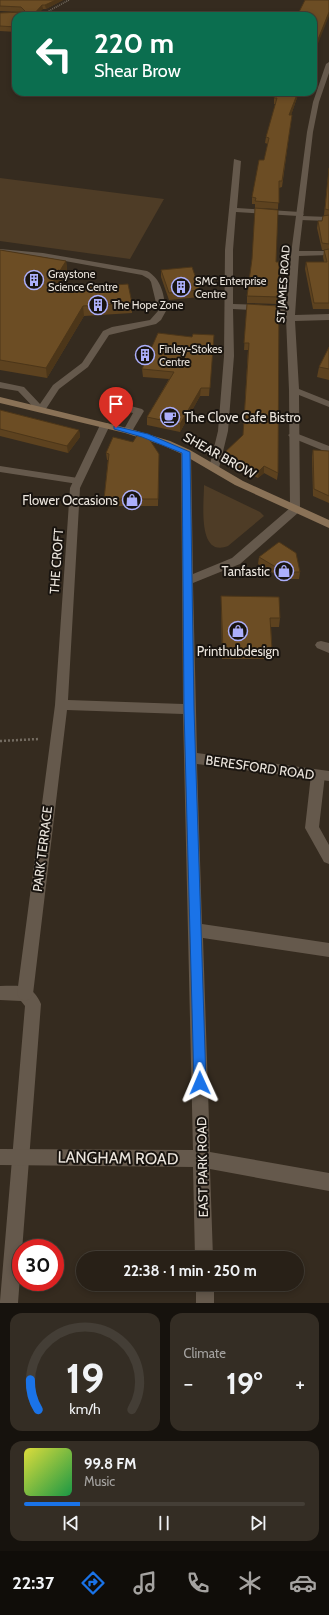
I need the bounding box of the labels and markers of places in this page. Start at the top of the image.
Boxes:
place label: Graystone Science Centre [48,267,118,294]
building icon: Graystone Science Centre [23,269,45,291]
place label: SMC Enterprise Centre [195,274,267,301]
building icon: SMC Enterprise Centre [170,276,192,298]
building icon: The Hope Zone [87,294,109,316]
place label: The Hope Zone [112,298,184,312]
place label: Finley-Stokes Centre [159,342,223,369]
building icon: Finley-Stokes Centre [134,344,156,366]
pin [99,387,133,428]
cafe icon: The Clove Cafe Bistro [159,406,181,428]
place label: The Clove Cafe Bistro [184,409,301,425]
shop icon: Flower Occasions [121,489,143,511]
place label: Flower Occasions [22,492,119,508]
shop icon: Tanfastic [273,560,295,582]
place label: Tanfastic [222,563,270,579]
shop icon: Printhubdesign [227,620,249,642]
place label: Printhubdesign [197,643,279,659]

